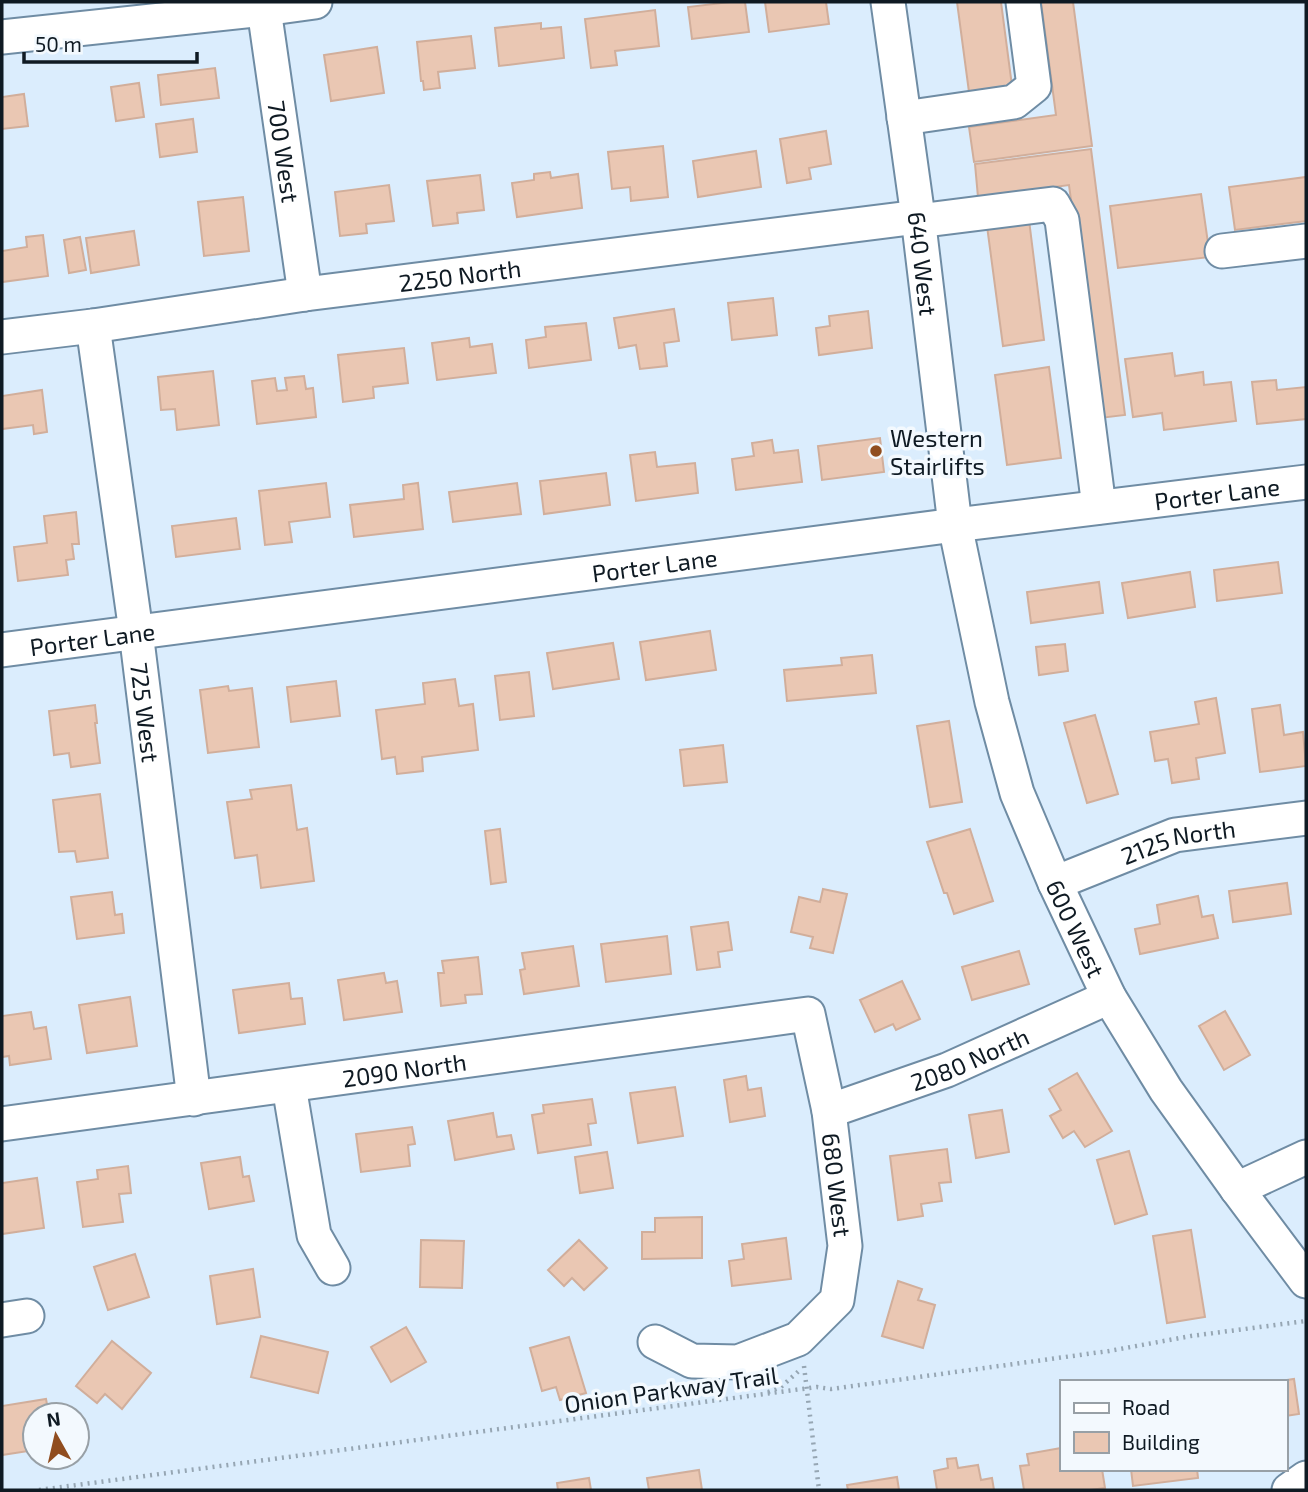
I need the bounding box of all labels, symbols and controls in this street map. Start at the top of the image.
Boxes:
scale bar [24,21,198,65]
text: 50 m [35,31,82,56]
street label: 700 West [263,99,306,205]
street label: 640 West [903,210,944,317]
street label: 2250 North [397,253,523,297]
place label: Western Stairlifts [890,423,985,480]
marker: Western Stairlifts [868,443,884,459]
street label: Porter Lane [1152,471,1281,515]
street label: Porter Lane [590,542,719,587]
street label: Porter Lane [28,616,157,661]
street label: 725 West [125,661,167,764]
street label: 2125 North [1116,813,1237,870]
street label: 600 West [1041,875,1112,981]
street label: 2080 North [907,1021,1033,1096]
street label: 2090 North [340,1046,468,1092]
street label: 680 West [817,1131,858,1238]
street label: Onion Parkway Trail [562,1360,780,1418]
legend [1060,1380,1287,1471]
text: Road [1122,1394,1170,1419]
north arrow [21,1401,91,1471]
text: N [45,1406,62,1431]
text: Building [1122,1429,1200,1454]

